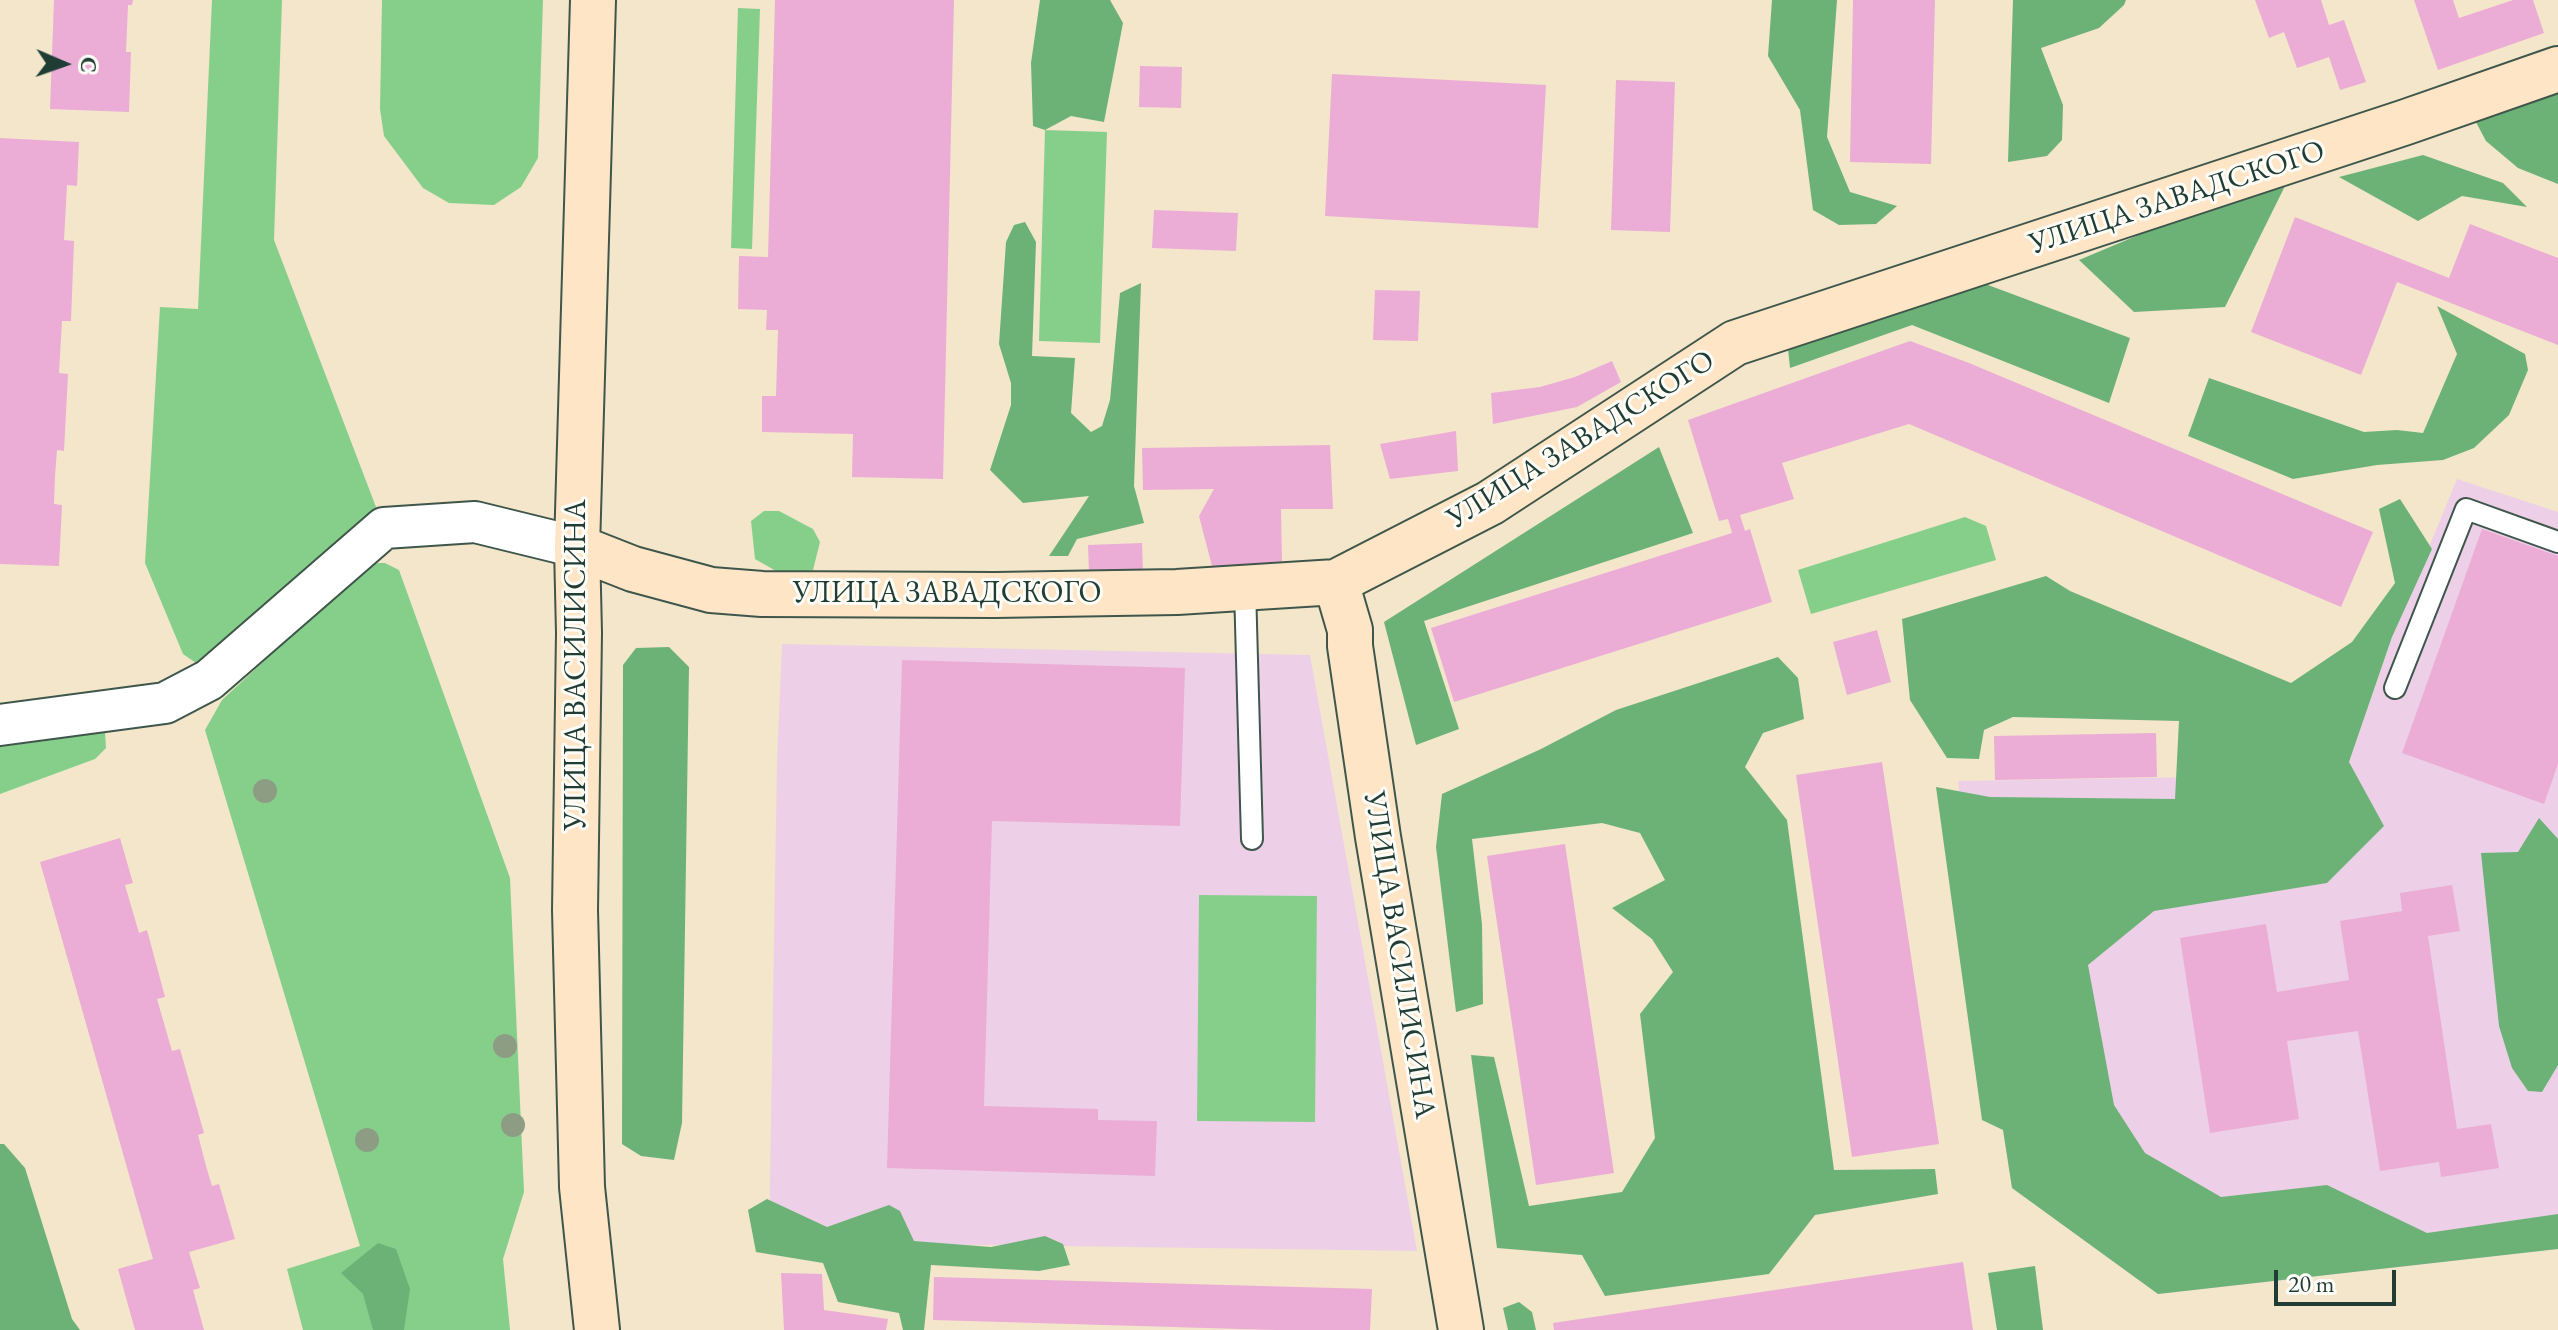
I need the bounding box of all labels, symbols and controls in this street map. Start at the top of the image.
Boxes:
north arrow [24,24,104,104]
text: С [74,57,103,73]
street label: УЛИЦА ЗАВАДСКОГО [2025,133,2329,263]
street label: УЛИЦА ЗАВАДСКОГО [1441,343,1721,537]
street label: УЛИЦА ВАСИЛИСИНА [559,499,595,831]
street label: УЛИЦА ЗАВАДСКОГО [793,576,1101,612]
street label: УЛИЦА ВАСИЛИСИНА [1355,789,1443,1121]
scale bar [2278,1254,2400,1304]
text: 20 m [2288,1268,2335,1299]

